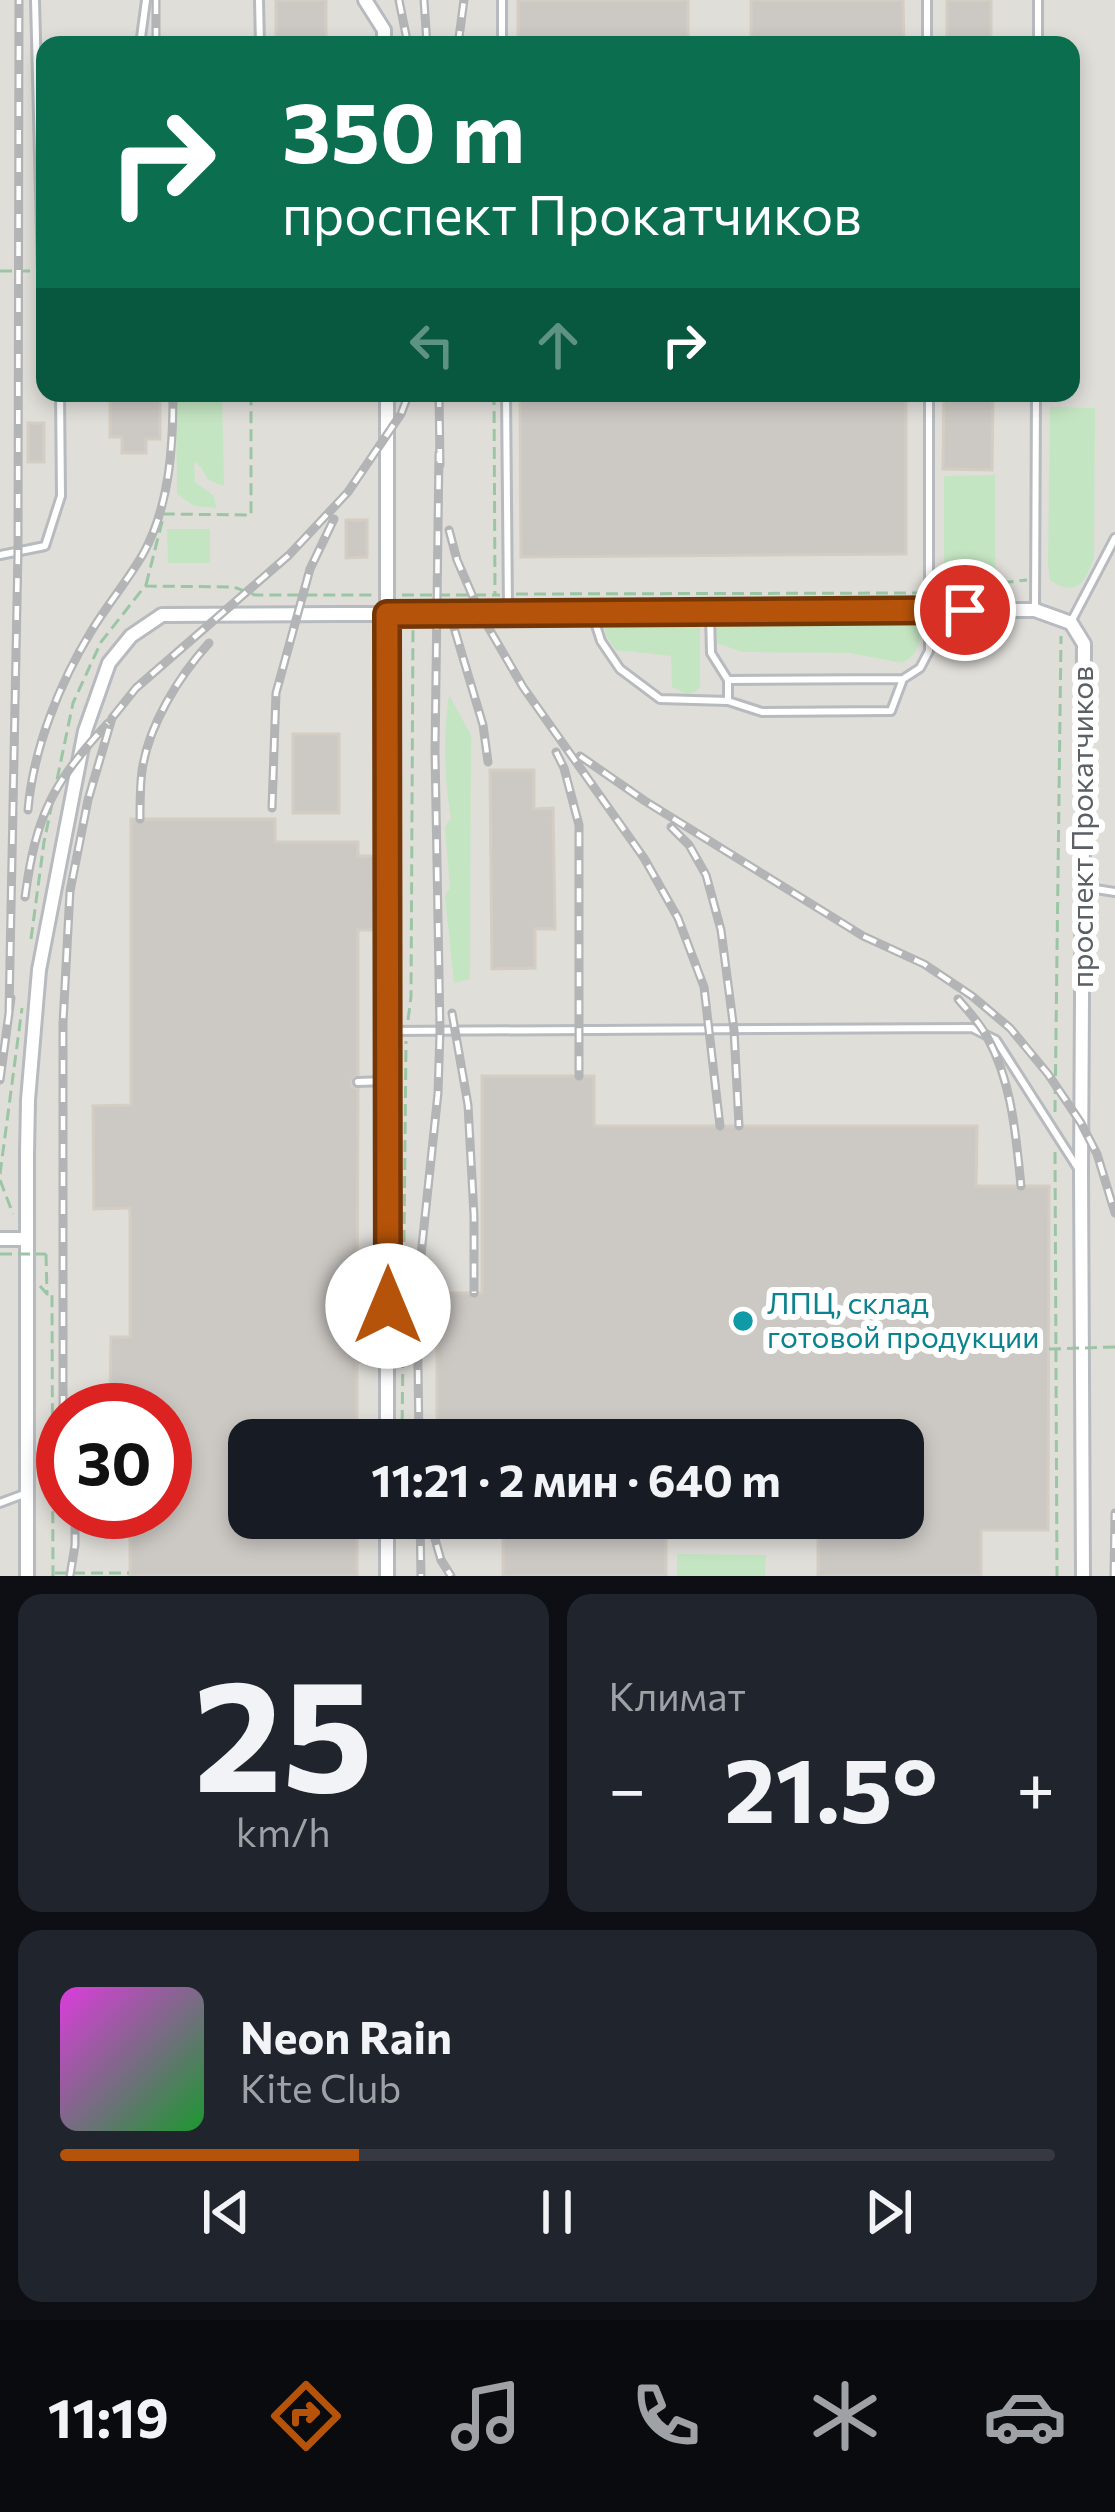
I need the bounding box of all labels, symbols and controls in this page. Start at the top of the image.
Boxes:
text: 350 m [282,78,525,180]
icon: right [84,84,240,240]
text: проспект Прокатчиков [282,180,862,246]
icon: left [399,312,465,378]
icon: ahead [525,312,591,378]
icon: right [651,312,717,378]
pin [914,559,1016,661]
icon: arrive [932,577,998,643]
street label: проспект Прокатчиков [1062,666,1099,988]
position arrow [325,1243,451,1369]
place label: ЛПЦ, склад готовой продукции [767,1283,1039,1354]
marker: ЛПЦ, склад готовой продукции [730,1308,756,1334]
speed limit sign: 30 [36,1383,192,1539]
text: 11:21 · 2 мин · 640 m [371,1451,781,1506]
text: 25 [193,1633,373,1824]
text: Климат [609,1671,746,1719]
text: 21.5° [724,1731,938,1842]
text: − [609,1746,646,1827]
text: + [1016,1746,1055,1827]
text: km/h [236,1807,331,1855]
text: Neon Rain [240,2008,452,2063]
text: Kite Club [240,2063,401,2111]
icon: previous [193,2179,259,2245]
icon: pause [524,2179,590,2245]
icon: next [856,2179,922,2245]
icon: directions [264,2374,348,2458]
icon: music [444,2374,528,2458]
icon: phone [624,2374,708,2458]
icon: climate [803,2374,887,2458]
icon: car [983,2374,1067,2458]
text: 11:19 [48,2383,169,2449]

